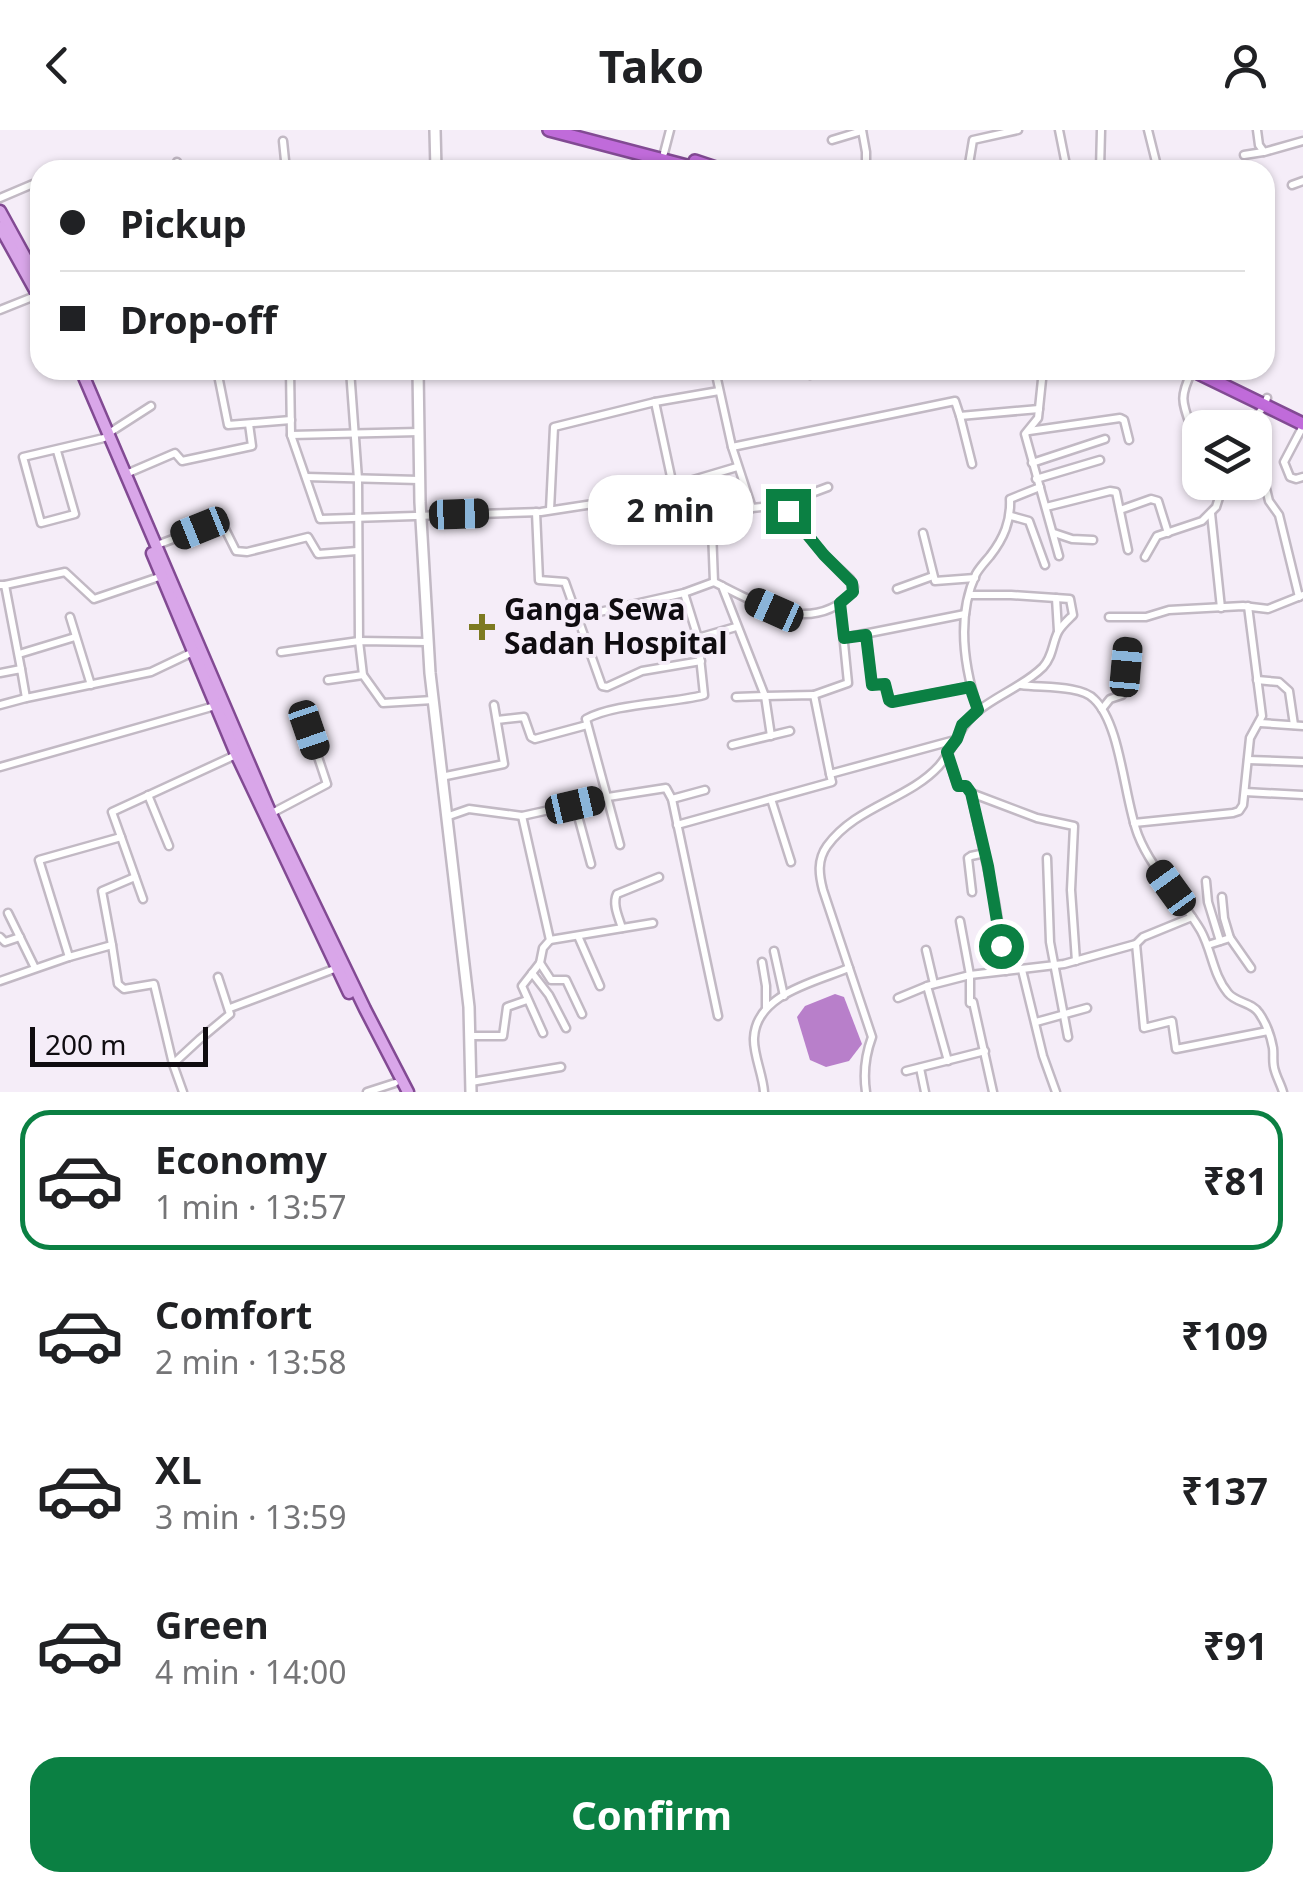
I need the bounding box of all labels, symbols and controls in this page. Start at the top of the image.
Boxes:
text: Tako [599,35,704,96]
icon: back [30,38,85,93]
icon: person [1218,38,1273,93]
text: Pickup [120,197,247,249]
text: Drop-off [120,293,277,345]
map controls [1182,410,1272,500]
button: layers [1182,410,1272,500]
callout: 2 min [588,476,753,546]
text: 2 min [626,488,715,531]
route end [766,489,811,534]
car [428,498,490,530]
car [167,503,233,553]
car [740,584,808,636]
place label: Ganga Sewa Sadan Hospital [504,588,727,663]
marker: Ganga Sewa Sadan Hospital [469,614,495,640]
car [1108,636,1144,698]
car [285,697,333,763]
car [542,784,608,826]
car [1141,855,1201,921]
route start [979,924,1024,969]
scale bar [30,1022,208,1066]
text: 200 m [45,1025,127,1063]
text: Economy [155,1133,327,1185]
icon: car [35,1135,125,1225]
text: ₹81 [1203,1154,1268,1206]
text: 1 min · 13:57 [155,1185,347,1228]
text: Comfort [155,1288,312,1340]
icon: car [35,1290,125,1380]
text: ₹109 [1181,1309,1268,1361]
text: 2 min · 13:58 [155,1340,347,1383]
text: XL [155,1443,202,1495]
icon: car [35,1445,125,1535]
text: ₹137 [1181,1464,1268,1516]
text: 3 min · 13:59 [155,1495,347,1538]
text: Green [155,1598,269,1650]
icon: car [35,1600,125,1690]
text: ₹91 [1203,1619,1268,1671]
text: 4 min · 14:00 [155,1650,347,1693]
button: Confirm [30,1757,1273,1872]

